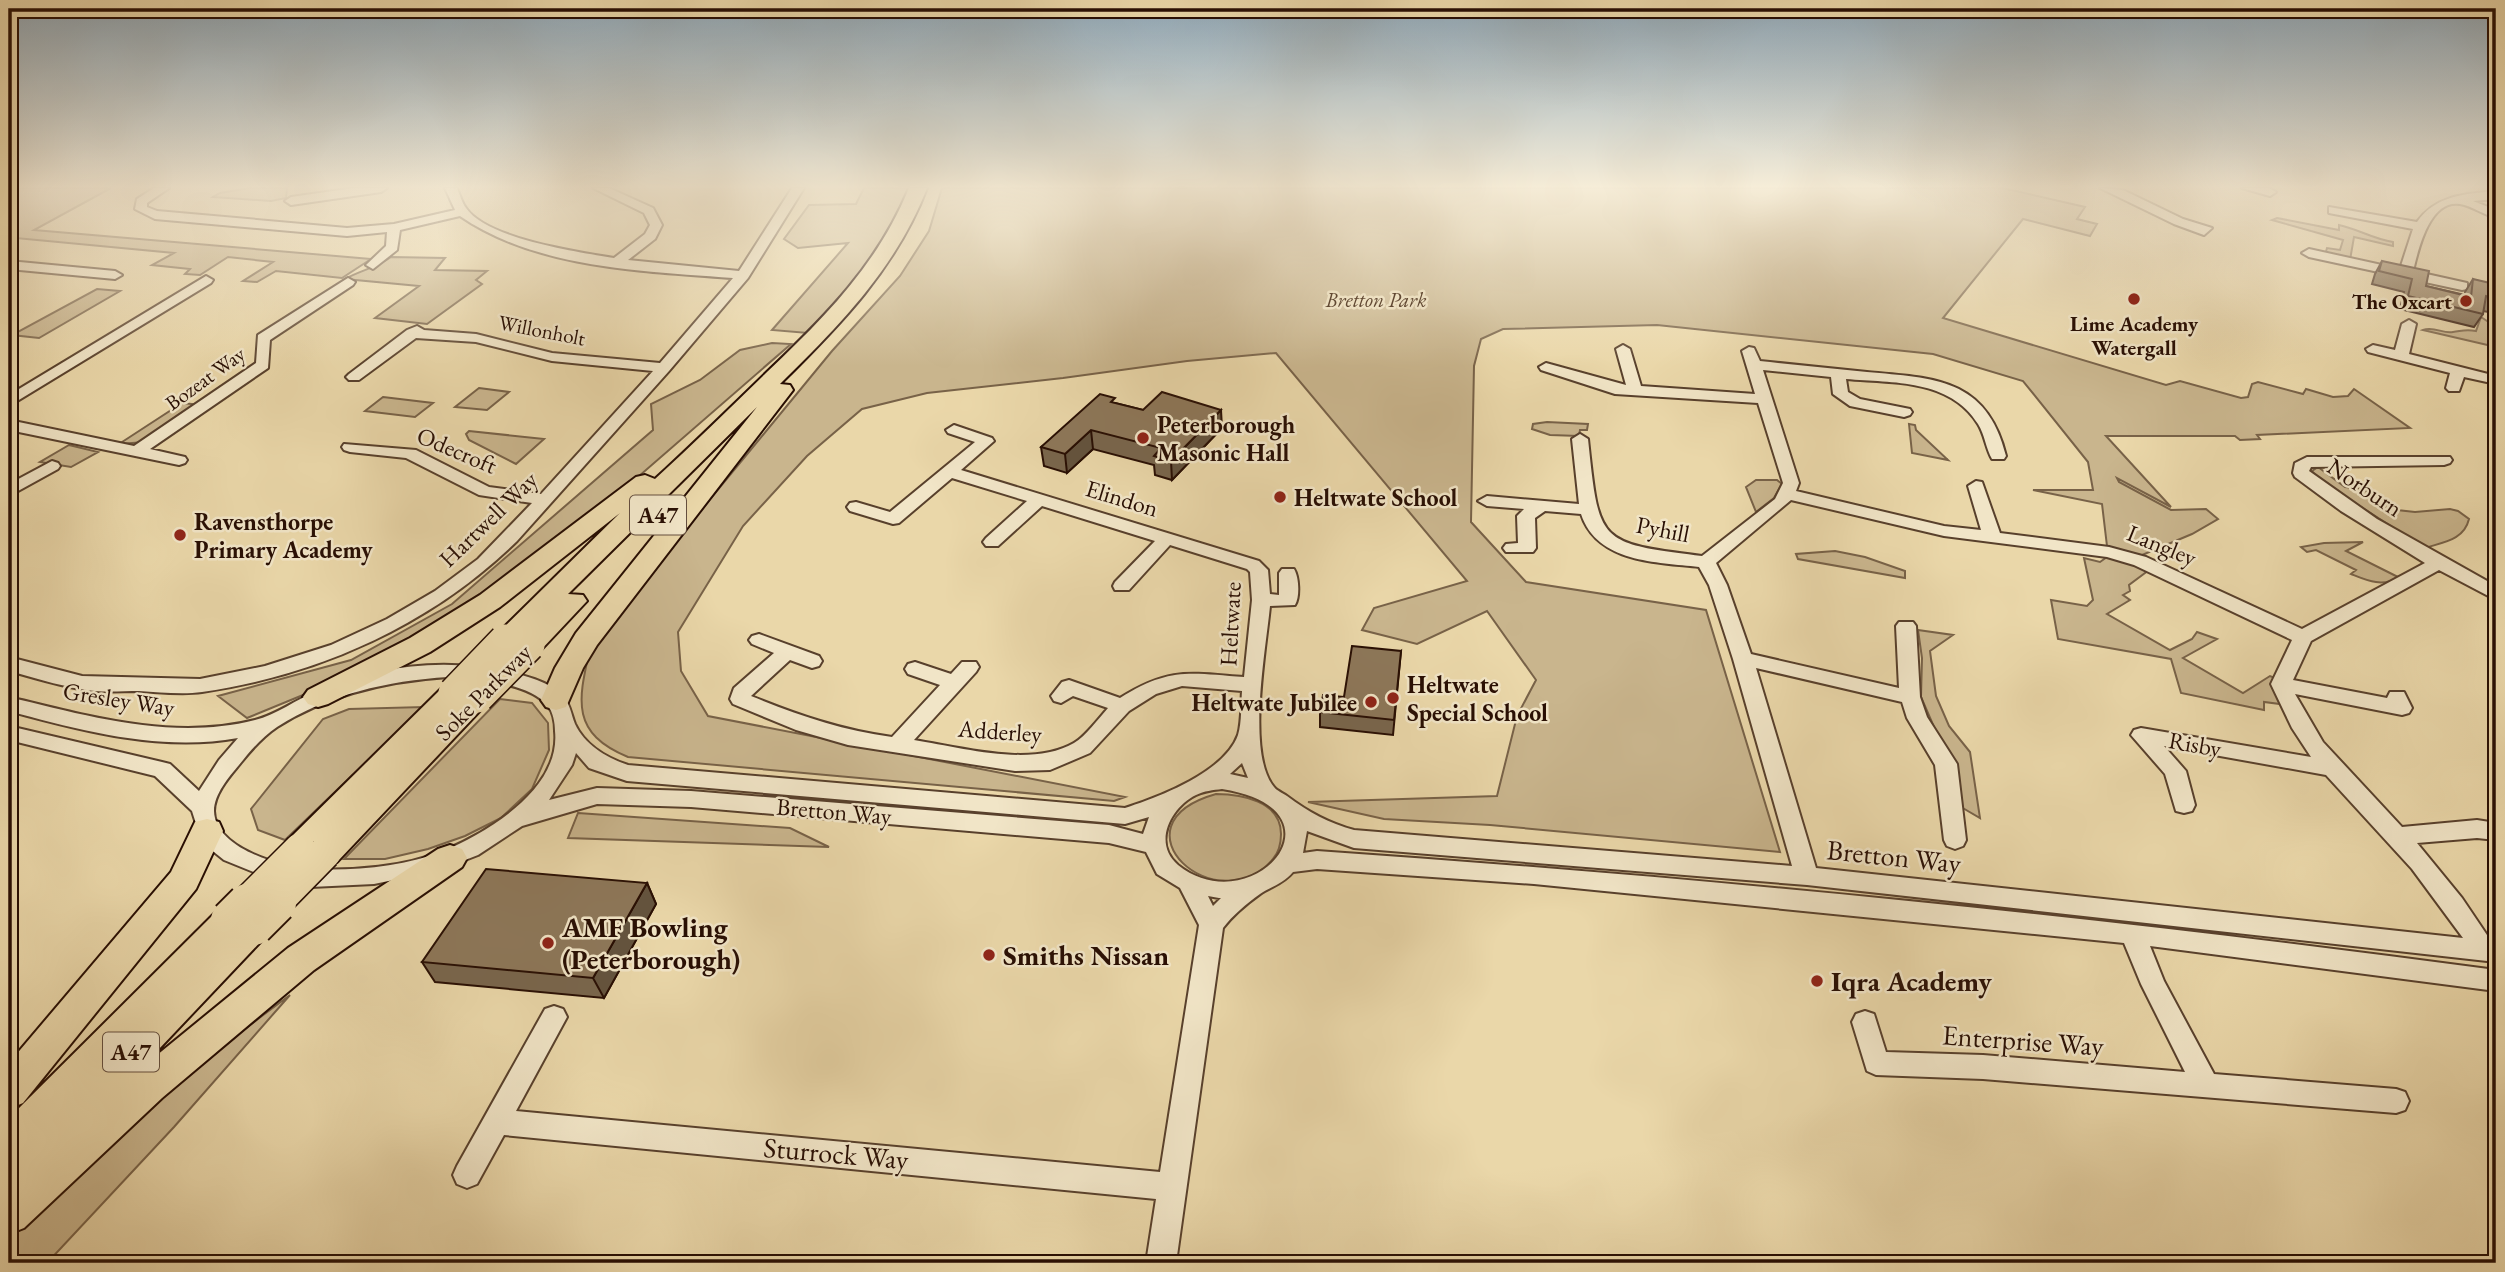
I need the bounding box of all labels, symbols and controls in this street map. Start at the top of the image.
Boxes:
park label: Bretton Park [1325,286,1427,313]
place label: The Oxcart [2352,288,2452,315]
marker: Lime Academy Watergall [2126,291,2142,307]
marker: The Oxcart [2458,293,2474,309]
street label: Willonholt [496,308,588,352]
place label: Lime Academy Watergall [2070,310,2199,361]
street label: Bozeat Way [160,340,251,416]
place label: Peterborough Masonic Hall [1157,409,1296,468]
street label: Odecroft [412,419,502,481]
marker: Peterborough Masonic Hall [1135,430,1151,446]
street label: Norburn [2321,450,2409,524]
street label: Hartwell Way [432,464,544,574]
street label: Elindon [1082,472,1162,524]
place label: Heltwate School [1294,482,1457,513]
marker: Heltwate School [1272,489,1288,505]
road number: A47 [630,495,686,534]
place label: Ravensthorpe Primary Academy [194,506,373,566]
street label: Pyhill [1634,509,1692,549]
street label: Langley [2123,517,2202,573]
marker: Ravensthorpe Primary Academy [172,527,188,543]
street label: Heltwate [1212,581,1248,667]
street label: Soke Parkway [428,637,538,747]
place label: Heltwate Special School [1407,669,1548,728]
street label: Gresley Way [61,675,177,723]
place label: Heltwate Jubilee [1192,687,1357,718]
marker: Heltwate Special School [1385,690,1401,706]
marker: Heltwate Jubilee [1363,694,1379,710]
street label: Adderley [956,713,1043,749]
street label: Risby [2166,724,2224,764]
street label: Bretton Way [775,791,893,832]
street label: Bretton Way [1825,831,1964,881]
place label: AMF Bowling (Peterborough) [561,909,740,977]
marker: AMF Bowling (Peterborough) [540,935,556,951]
place label: Smiths Nissan [1003,937,1169,973]
marker: Smiths Nissan [981,947,997,963]
place label: Iqra Academy [1831,963,1992,999]
marker: Iqra Academy [1809,973,1825,989]
street label: Enterprise Way [1941,1016,2106,1064]
road number: A47 [103,1032,159,1072]
street label: Sturrock Way [762,1129,911,1177]

